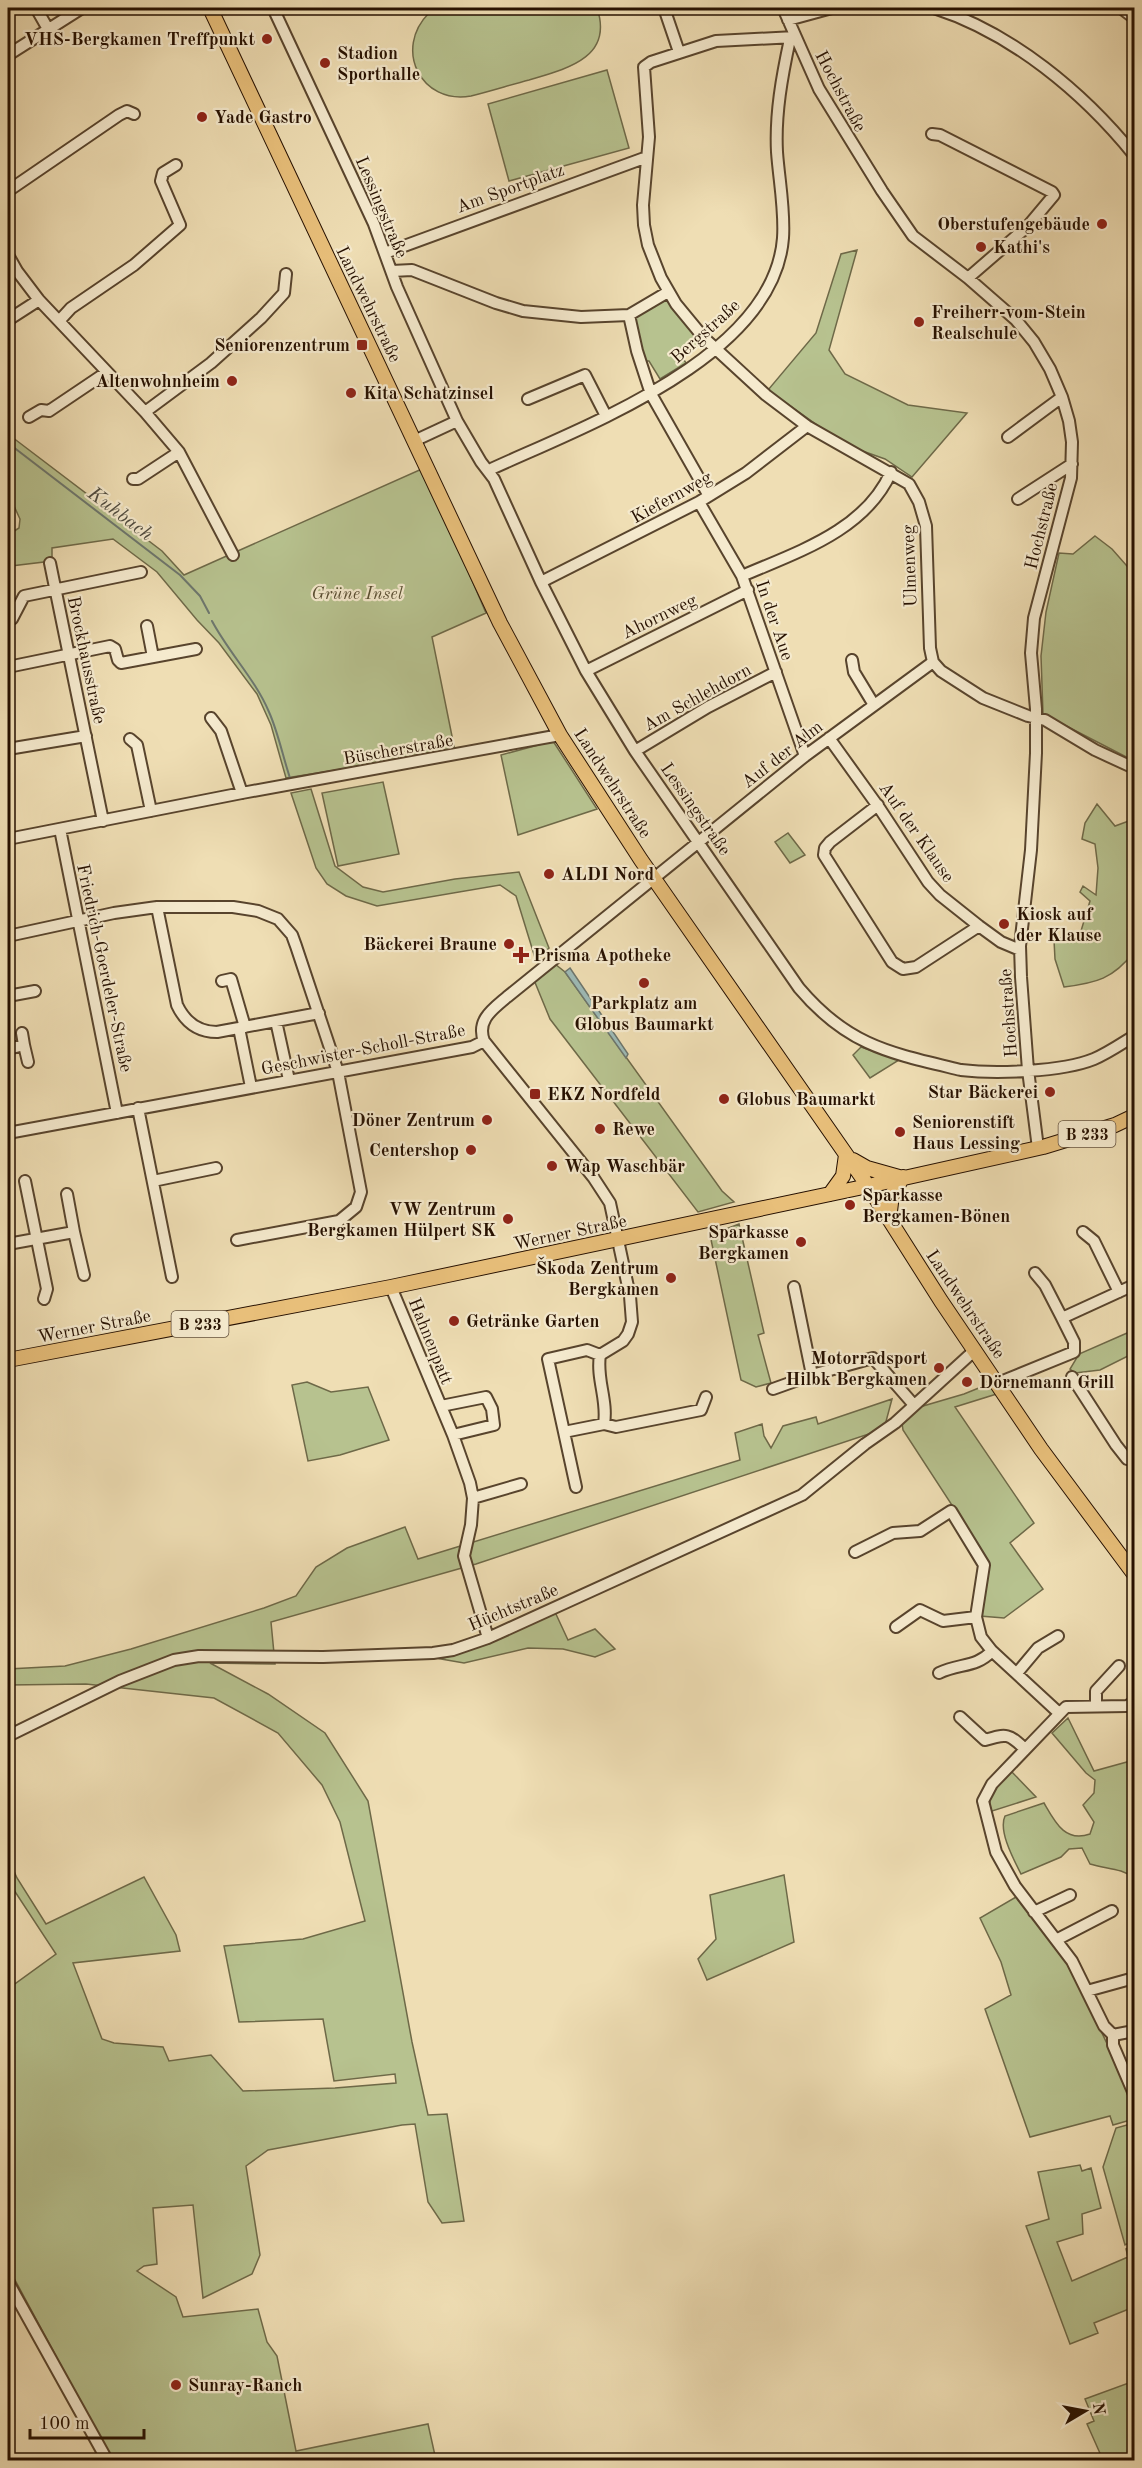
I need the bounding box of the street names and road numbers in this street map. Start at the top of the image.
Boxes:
street label: Hochstraße [811,48,869,135]
street label: Lessingstraße [352,154,411,261]
street label: Am Sportplatz [454,161,567,217]
street label: Landwehrstraße [332,244,404,365]
street label: Bergstraße [668,296,744,367]
street label: Kiefernweg [628,468,715,527]
street label: Hochstraße [1022,481,1061,572]
street label: Ulmenweg [900,524,920,607]
street label: In der Aue [752,578,796,663]
street label: Ahornweg [619,591,700,643]
street label: Brockhausstraße [64,595,108,726]
street label: Am Schlehdorn [641,661,755,735]
street label: Auf der Alm [739,718,827,792]
street label: Landwehrstraße [570,725,654,842]
street label: Büscherstraße [342,731,455,769]
street label: Lessingstraße [657,760,734,859]
street label: Auf der Klause [875,779,957,886]
street label: Friedrich-Goerdeler-Straße [73,862,135,1074]
street label: Hochstraße [997,968,1021,1058]
street label: Geschwister-Scholl-Straße [260,1021,467,1079]
road number: B 233 [1058,1121,1116,1147]
street label: Werner Straße [512,1212,628,1254]
street label: Landwehrstraße [922,1247,1008,1362]
street label: Hahnenpatt [405,1296,456,1387]
street label: Werner Straße [36,1307,152,1347]
road number: B 233 [172,1311,228,1337]
street label: Hüchtstraße [466,1581,561,1635]

